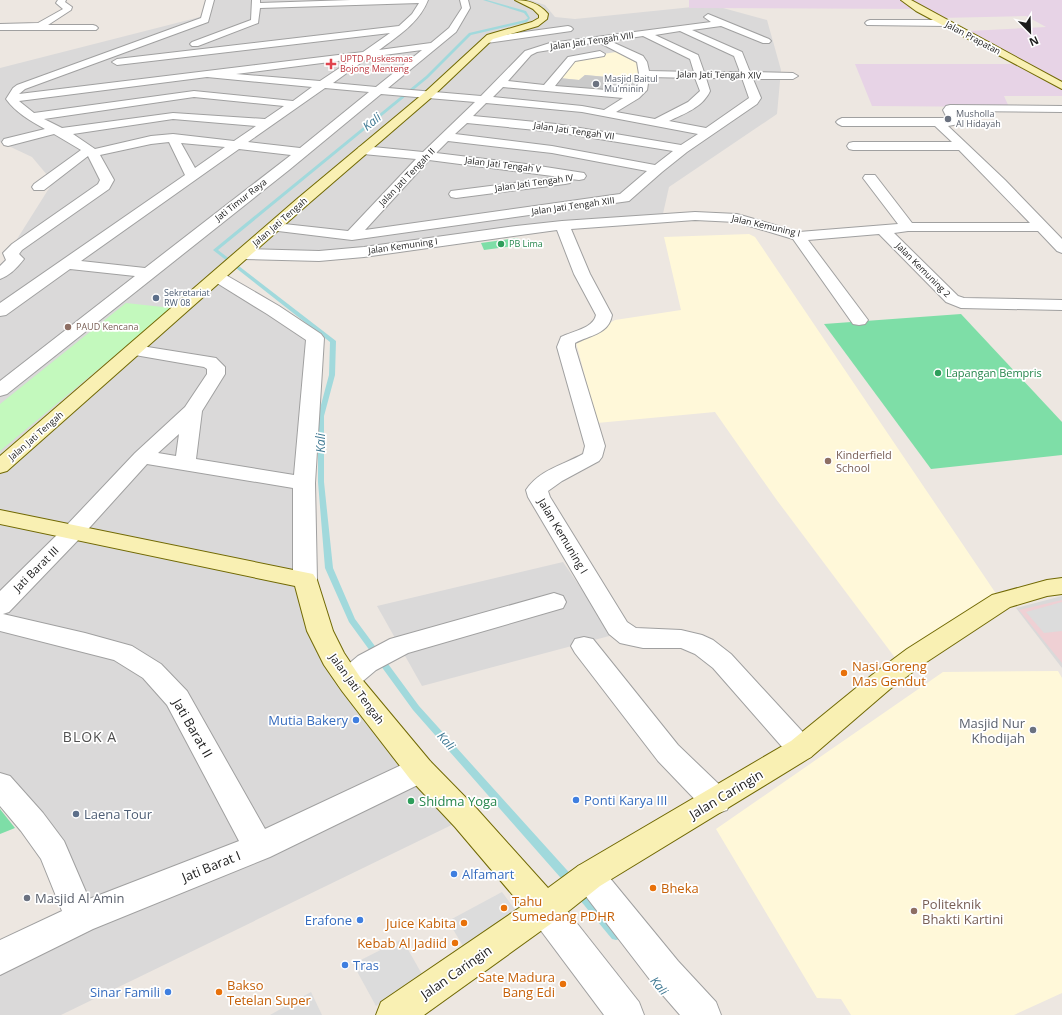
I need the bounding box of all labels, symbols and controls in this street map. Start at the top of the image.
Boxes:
north arrow [1010,12,1050,52]
street label: Jalan Prapatan [942,17,1003,58]
street label: Jalan Jati Tengah VIII [548,28,634,53]
text: N [1027,33,1041,50]
place label: UPTD Puskesmas Bojong Menteng [340,52,413,75]
marker: UPTD Puskesmas Bojong Menteng [325,58,337,70]
street label: Jalan Jati Tengah XIV [676,67,762,82]
place label: Masjid Baitul Mu'minin [604,72,658,95]
marker: Masjid Baitul Mu'minin [591,79,601,89]
place label: Musholla Al Hidayah [956,107,1001,130]
water label: Kali [359,108,385,134]
marker: Musholla Al Hidayah [943,114,953,124]
street label: Jalan Jati Tengah VII [532,118,615,143]
street label: Jalan Jati Tengah II [375,145,438,209]
street label: Jalan Jati Tengah V [463,153,542,176]
street label: Jalan Jati Tengah IV [493,170,575,195]
street label: Jati Timur Raya [211,175,269,225]
street label: Jalan Jati Tengah XIII [530,193,615,218]
street label: Jalan Jati Tengah [249,194,310,250]
street label: Jalan Kemuning I [730,211,802,240]
street label: Jalan Kemuning I [366,234,439,257]
place label: PB Lima [509,237,543,250]
marker: PB Lima [496,239,506,249]
street label: Jalan Kemuning 2 [892,239,954,300]
place label: Sekretariat RW 08 [164,286,210,309]
marker: Sekretariat RW 08 [151,293,161,303]
place label: PAUD Kencana [76,320,138,333]
marker: PAUD Kencana [63,322,73,332]
place label: Lapangan Bempris [946,365,1042,380]
marker: Lapangan Bempris [933,368,943,378]
street label: Jalan Jati Tengah [5,408,66,464]
water label: Kali [312,432,329,453]
place label: Kinderfield School [836,447,892,475]
marker: Kinderfield School [823,456,833,466]
street label: Jalan Kemuning I [534,494,592,576]
street label: Jati Barat III [9,543,62,595]
street label: Jalan Jati Tengah [326,650,388,727]
place label: Nasi Goreng Mas Gendut [852,657,927,690]
marker: Nasi Goreng Mas Gendut [839,668,849,678]
street label: Jati Barat II [168,693,217,761]
place label: Mutia Bakery [268,711,348,729]
place label: Masjid Nur Khodijah [959,714,1026,747]
marker: Mutia Bakery [351,715,361,725]
marker: Masjid Nur Khodijah [1028,725,1038,735]
district label: BLOK A [63,727,117,746]
water label: Kali [434,728,460,754]
street label: Jalan Caringin [684,765,766,824]
place label: Ponti Karya III [584,791,667,809]
place label: Shidma Yoga [419,792,497,810]
marker: Ponti Karya III [571,795,581,805]
marker: Shidma Yoga [406,796,416,806]
place label: Laena Tour [84,805,153,823]
marker: Laena Tour [71,809,81,819]
street label: Jati Barat I [177,846,243,887]
place label: Alfamart [462,865,515,883]
marker: Alfamart [449,869,459,879]
place label: Bheka [661,879,699,897]
marker: Bheka [648,883,658,893]
place label: Masjid Al Amin [35,889,124,907]
place label: Tahu Sumedang PDHR [512,892,615,925]
marker: Masjid Al Amin [22,893,32,903]
place label: Politeknik Bhakti Kartini [922,895,1003,928]
marker: Tahu Sumedang PDHR [499,903,509,913]
marker: Politeknik Bhakti Kartini [909,906,919,916]
place label: Erafone [305,911,352,929]
place label: Juice Kabita [384,914,456,932]
marker: Erafone [355,915,365,925]
marker: Juice Kabita [459,918,469,928]
place label: Kebab Al Jadiid [357,934,447,952]
marker: Kebab Al Jadiid [450,938,460,948]
street label: Jalan Caringin [415,941,495,1004]
place label: Tras [353,956,379,974]
marker: Tras [340,960,350,970]
place label: Sate Madura Bang Edi [478,968,555,1001]
water label: Kali [647,973,673,999]
place label: Bakso Tetelan Super [227,976,312,1009]
marker: Sate Madura Bang Edi [558,979,568,989]
place label: Sinar Famili [90,983,160,1001]
marker: Sinar Famili [163,987,173,997]
marker: Bakso Tetelan Super [214,987,224,997]

